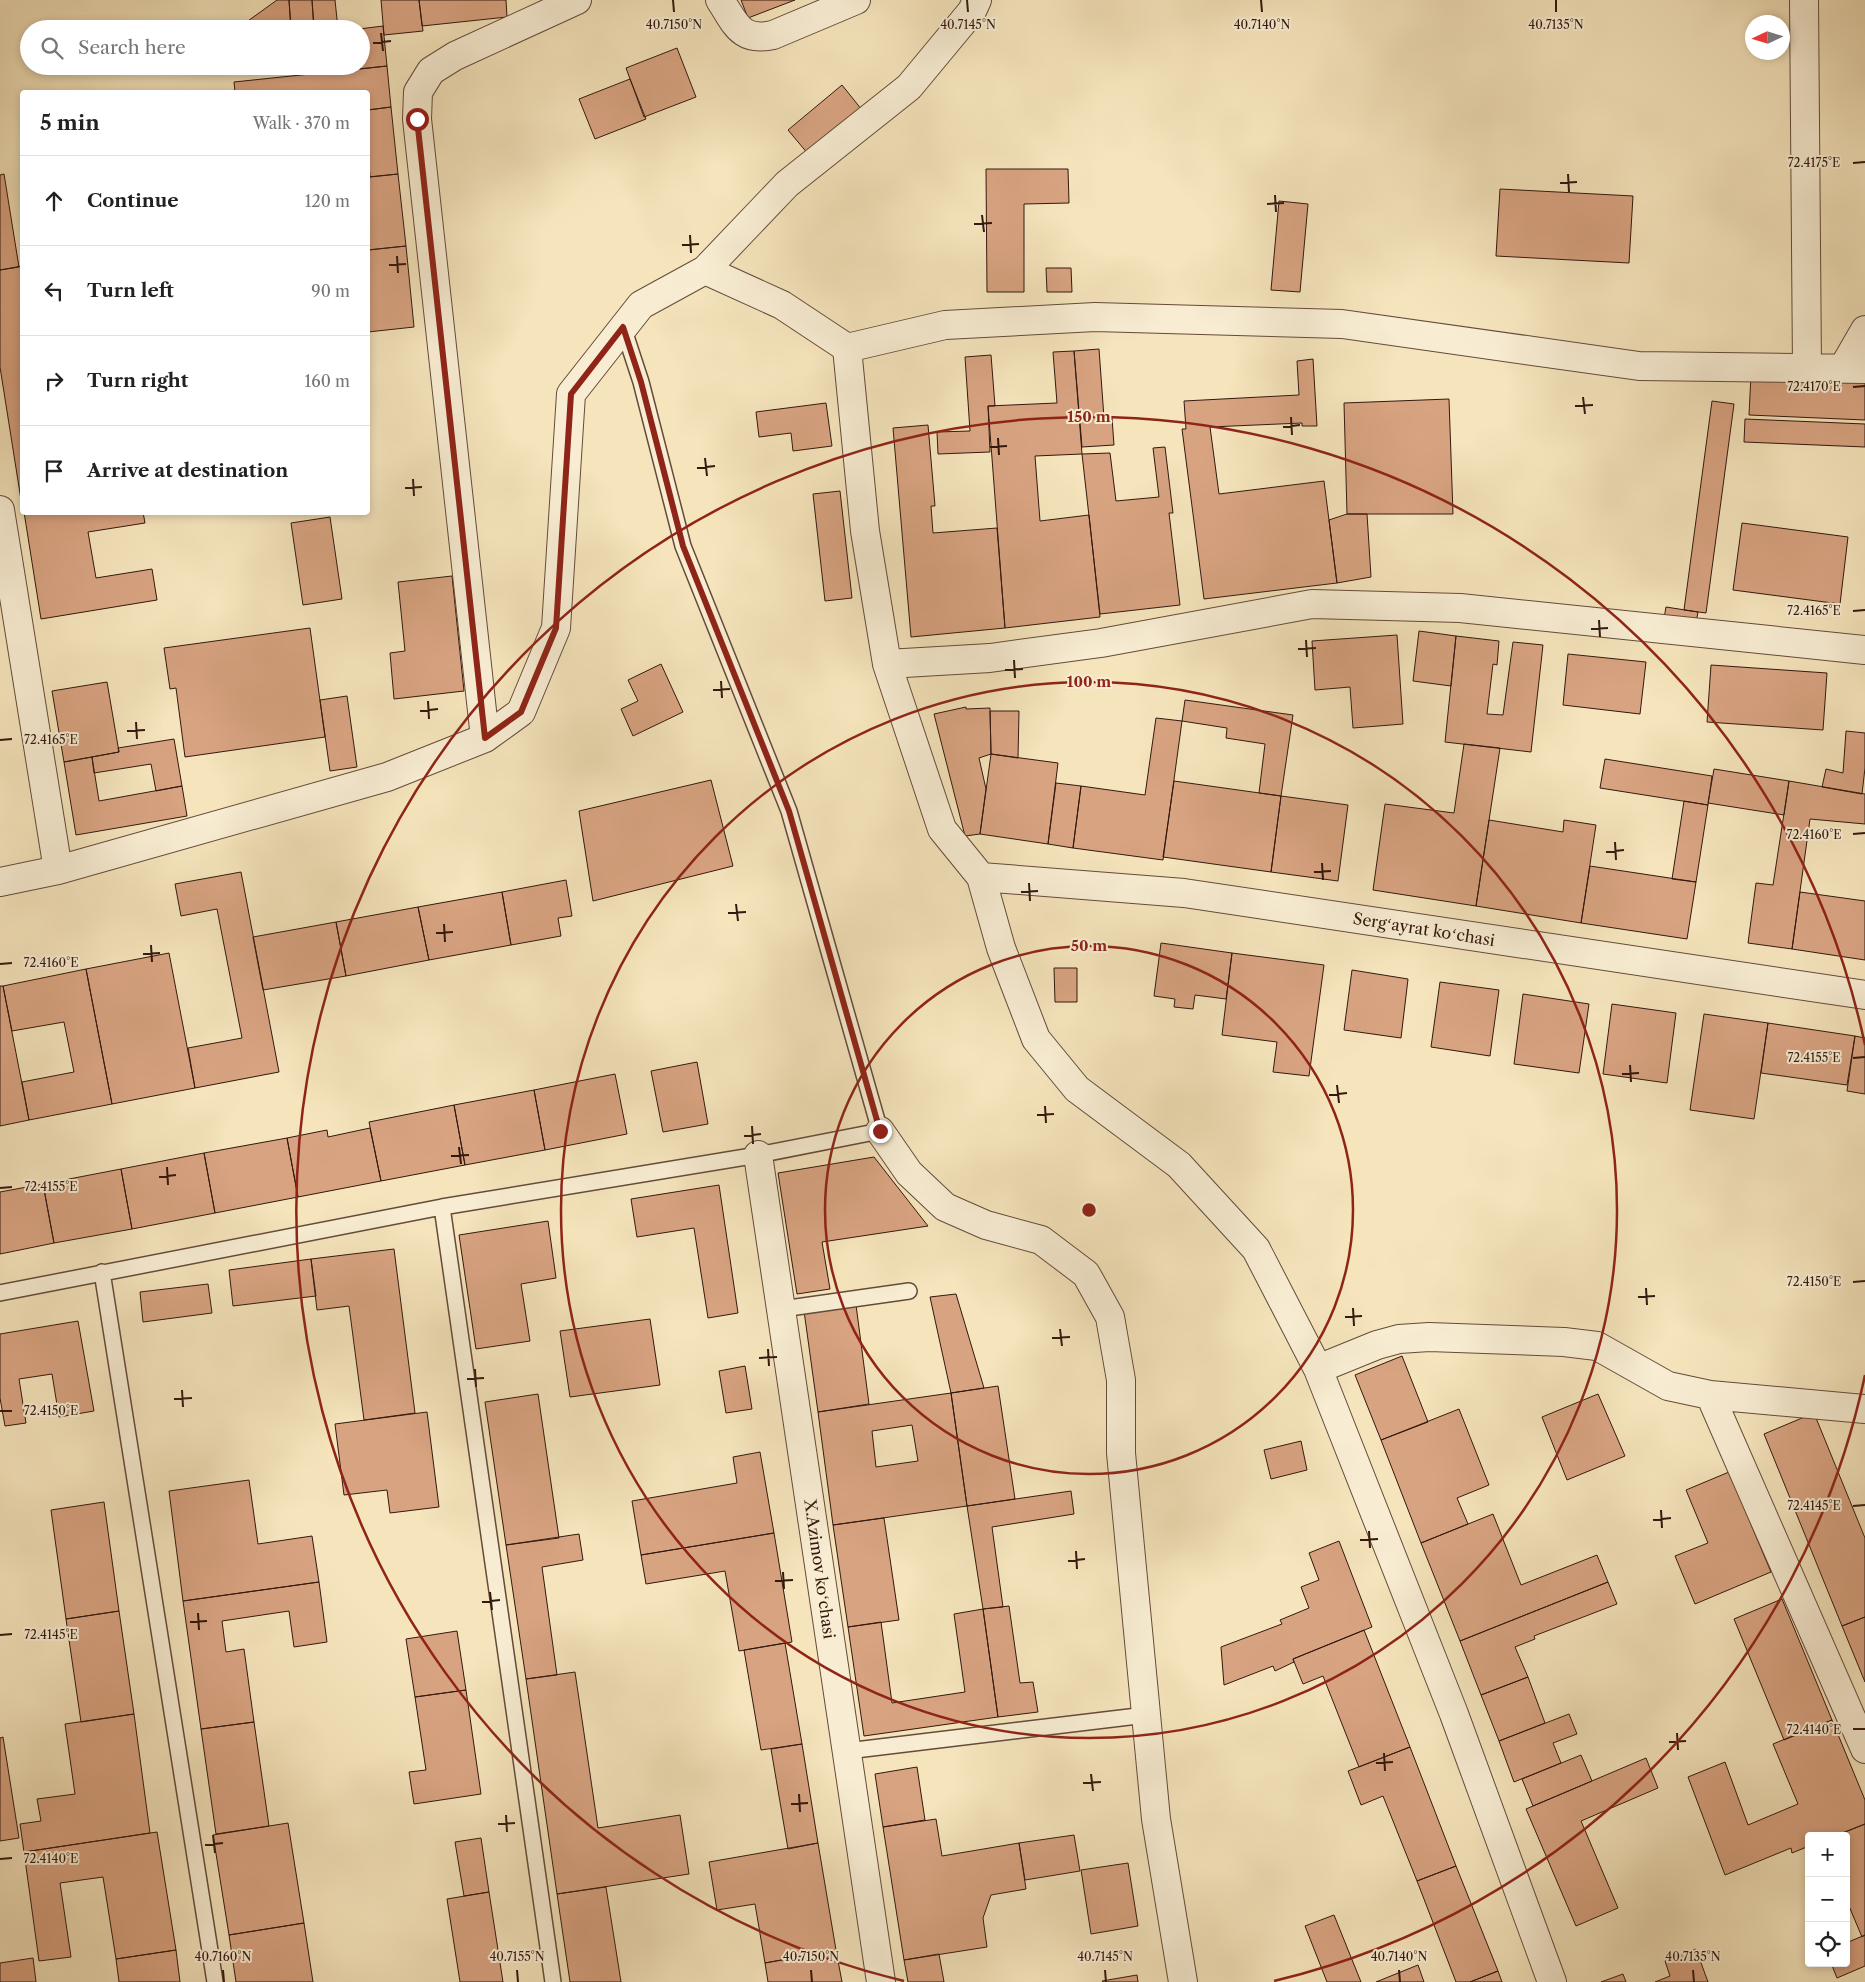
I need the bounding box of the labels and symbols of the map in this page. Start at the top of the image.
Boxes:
north arrow [1745,15,1790,60]
text: 40.7150°N [646,17,702,32]
text: 40.7145°N [940,17,996,32]
text: 40.7140°N [1234,17,1290,32]
text: 40.7135°N [1528,17,1584,32]
route start [406,108,429,131]
text: 72.4175°E [1788,155,1840,170]
text: 72.4170°E [1787,379,1841,394]
text: 150 m [1067,407,1111,426]
text: 72.4165°E [1787,603,1841,618]
text: 100 m [1067,672,1111,691]
text: 72.4165°E [24,732,78,747]
text: 72.4160°E [1787,827,1841,842]
street label: Sergʻayrat koʻchasi [1352,908,1497,950]
text: 50 m [1071,936,1107,955]
text: 72.4160°E [24,955,78,970]
text: 72.4155°E [1787,1050,1841,1065]
route end [869,1120,892,1143]
text: 72.4155°E [24,1179,78,1194]
centre of rings [1080,1201,1098,1219]
text: 72.4150°E [1787,1274,1841,1289]
text: 72.4150°E [24,1403,78,1418]
street label: X.Azimov koʻchasi [800,1497,840,1640]
text: 72.4145°E [1787,1498,1841,1513]
text: 72.4145°E [24,1627,78,1642]
text: 72.4140°E [1787,1722,1841,1737]
text: 72.4140°E [24,1851,78,1866]
text: 40.7160°N [195,1949,251,1964]
text: 40.7155°N [489,1949,545,1964]
text: 40.7150°N [783,1949,839,1964]
text: 40.7145°N [1077,1949,1133,1964]
text: 40.7140°N [1371,1949,1427,1964]
text: 40.7135°N [1665,1949,1721,1964]

